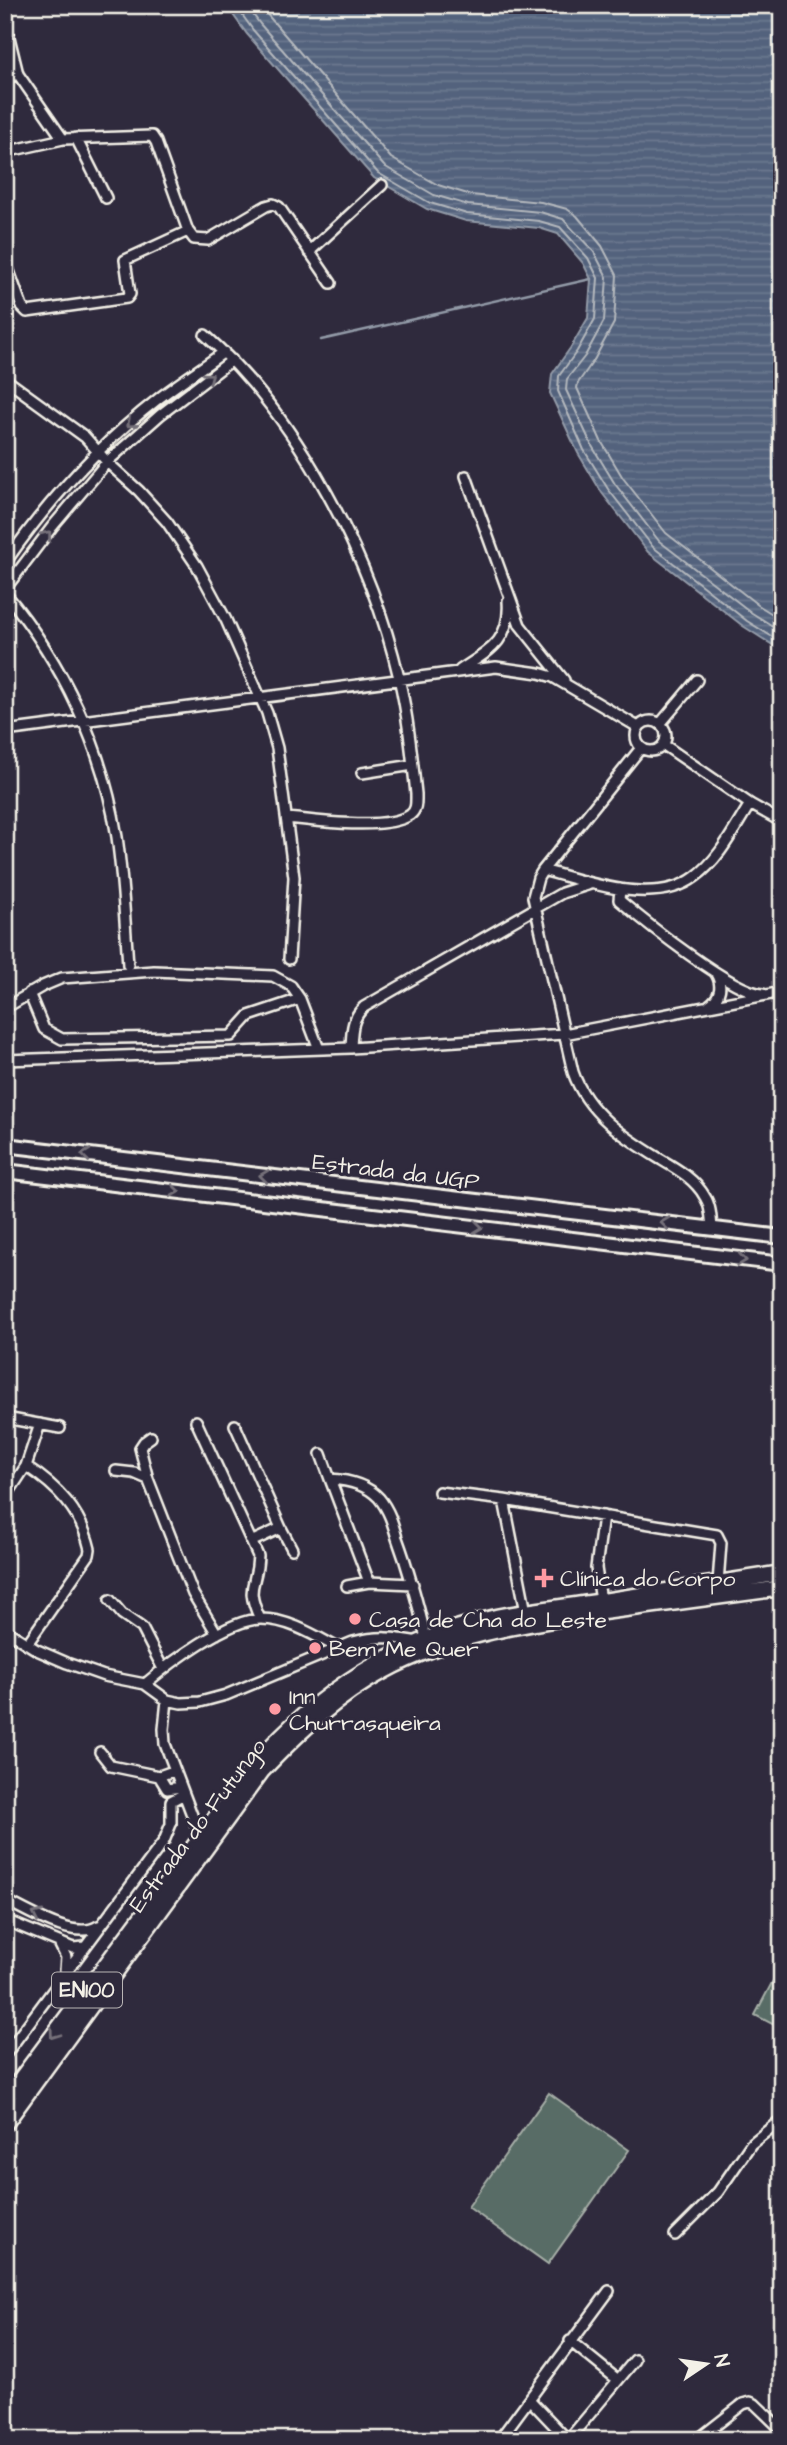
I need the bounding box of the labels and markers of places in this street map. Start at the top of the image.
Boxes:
place label: Clínica do Corpo [560,1563,735,1595]
marker: Clínica do Corpo [534,1568,554,1588]
place label: Casa de Cha do Leste [369,1604,607,1636]
marker: Casa de Cha do Leste [347,1611,363,1627]
place label: Bem Me Quer [329,1633,479,1665]
marker: Bem Me Quer [307,1640,323,1656]
place label: Inn Churrasqueira [289,1681,441,1739]
marker: Inn Churrasqueira [267,1701,283,1717]

